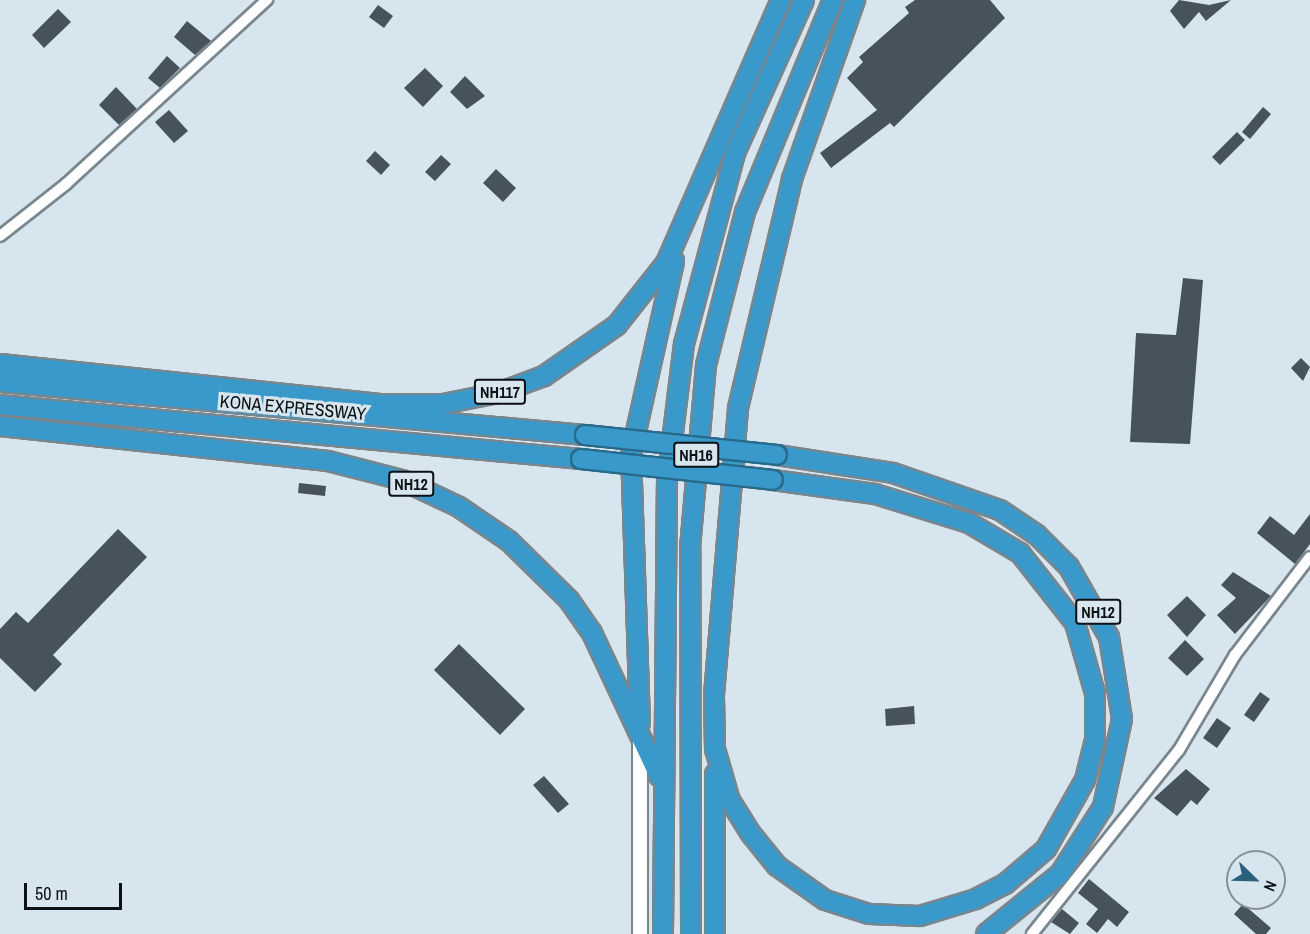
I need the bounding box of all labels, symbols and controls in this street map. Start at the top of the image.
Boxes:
road number: NH117 [473,379,527,405]
street label: KONA EXPRESSWAY [219,391,367,425]
road number: NH16 [672,442,720,468]
road number: NH12 [387,471,435,497]
road number: NH12 [1074,599,1122,625]
north arrow [1226,850,1286,910]
scale bar [27,871,124,909]
text: N [1259,878,1283,895]
text: 50 m [35,881,68,906]

